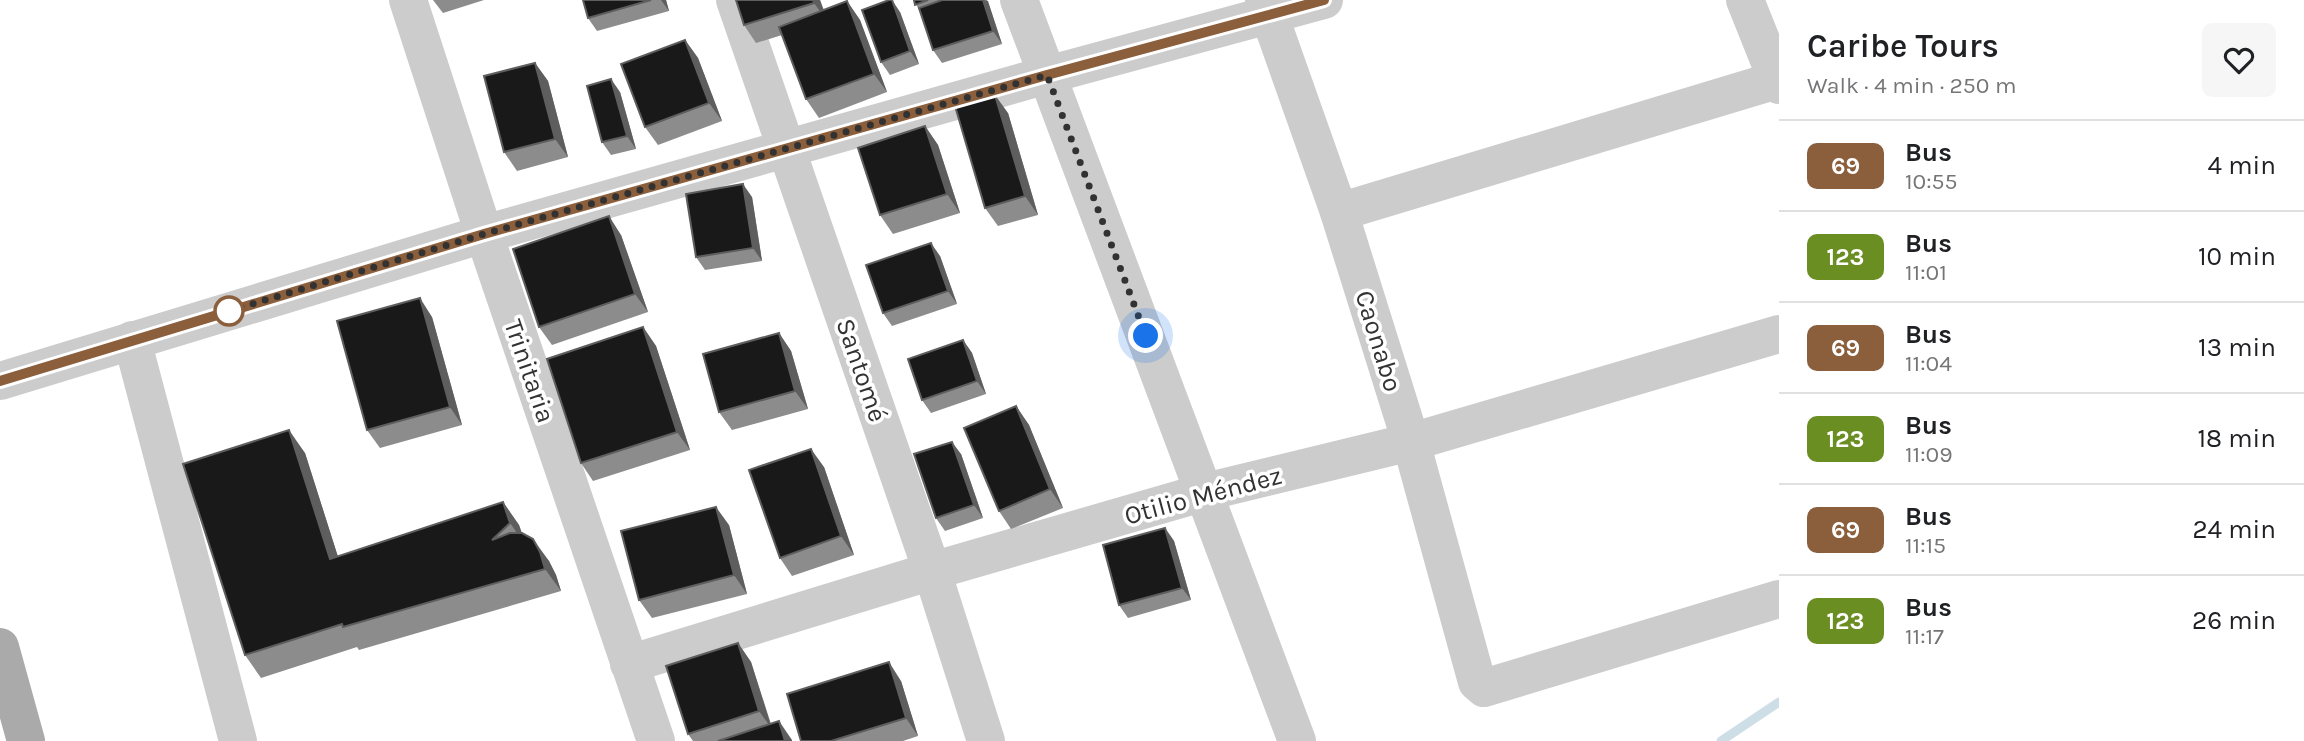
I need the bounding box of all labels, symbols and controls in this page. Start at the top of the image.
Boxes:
button: heart [2202,23,2276,97]
text: Caribe Tours [1807,27,1999,65]
text: Walk · 4 min · 250 m [1807,72,2016,99]
text: Bus [1905,137,1952,168]
text: 4 min [2208,150,2276,181]
text: 69 [1831,152,1860,180]
text: 10:55 [1905,168,1958,195]
text: Bus [1905,228,1952,259]
text: 10 min [2198,241,2276,272]
text: 123 [1826,243,1865,271]
text: 11:01 [1905,259,1947,286]
street label: Caonabo [1348,287,1409,395]
unlabelled marker [214,296,244,326]
street label: Santomé [829,314,894,426]
street label: Trinitaria [497,315,562,427]
your location [1128,318,1163,353]
text: Bus [1905,319,1952,350]
text: 13 min [2198,332,2276,363]
text: 69 [1831,334,1860,362]
text: 11:04 [1905,350,1952,377]
text: Bus [1905,410,1952,441]
text: 18 min [2197,423,2276,454]
text: 123 [1826,425,1865,453]
text: 11:09 [1905,441,1953,468]
street label: Otilio Méndez [1121,460,1285,531]
text: Bus [1905,501,1952,532]
text: 24 min [2192,514,2276,545]
text: 69 [1831,516,1860,544]
text: 11:15 [1905,532,1946,559]
text: Bus [1905,592,1952,623]
text: 26 min [2192,605,2276,636]
text: 123 [1826,607,1865,635]
text: 11:17 [1905,623,1944,650]

